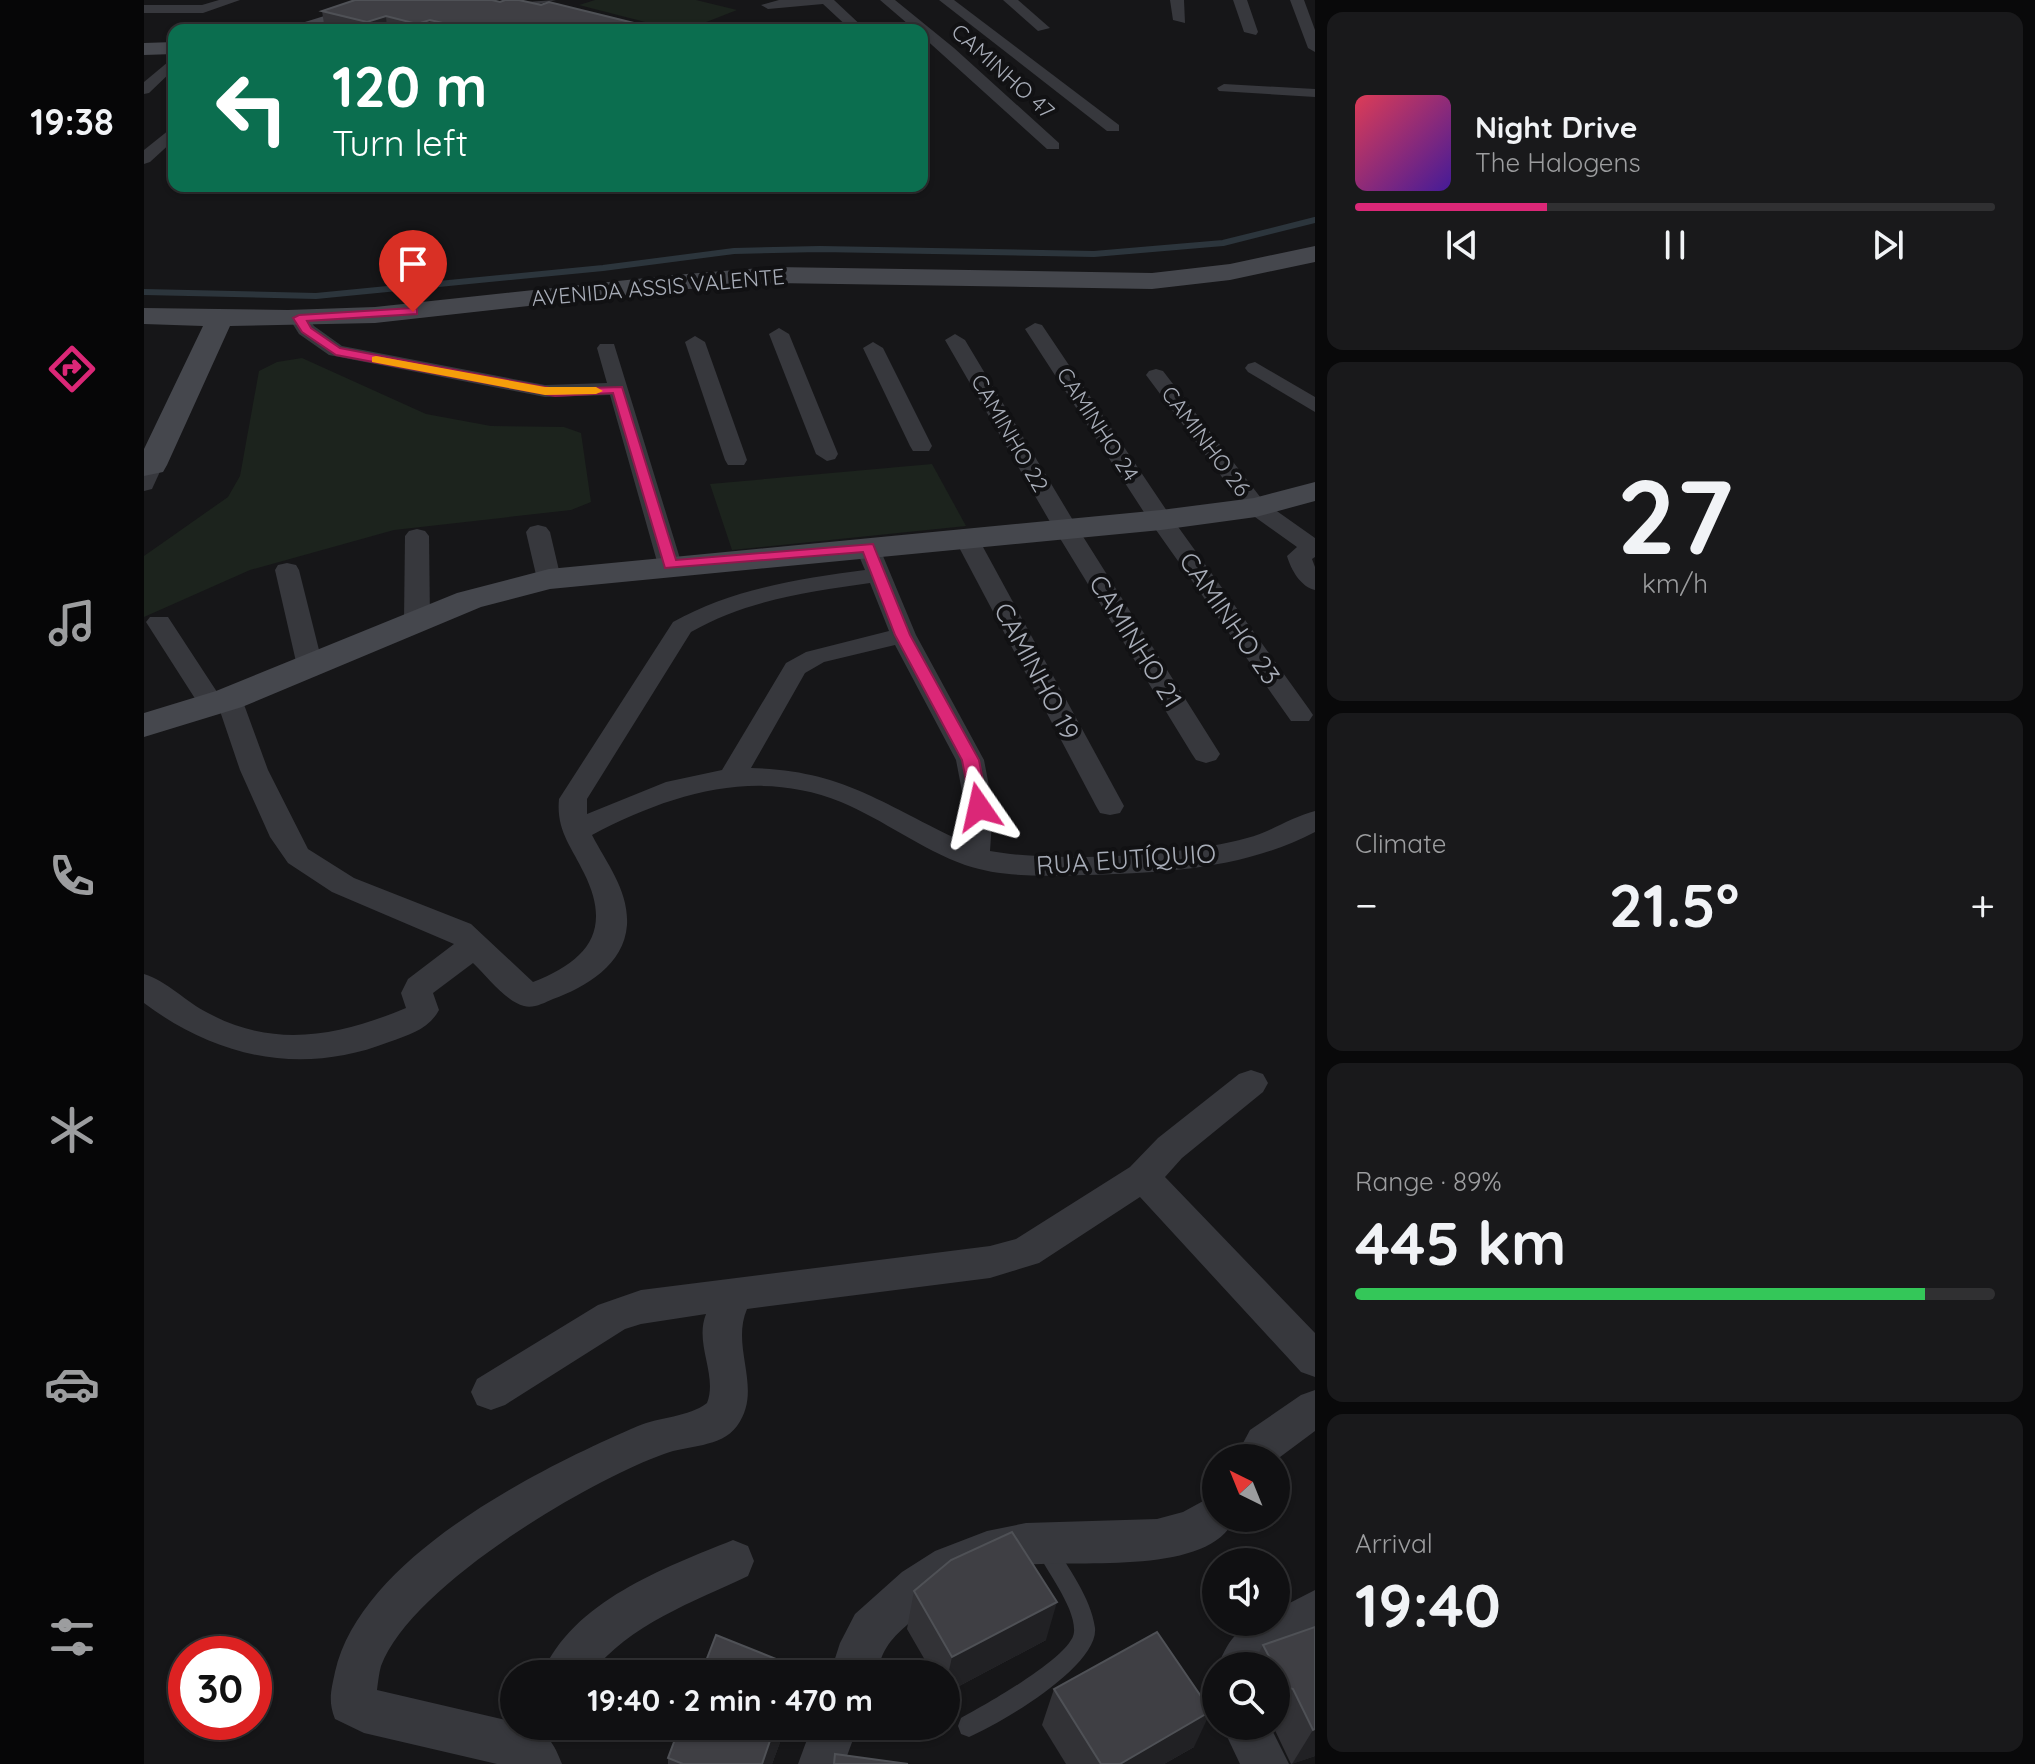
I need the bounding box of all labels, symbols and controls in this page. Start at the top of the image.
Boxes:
street label: CAMINHO 47 [946,17,1060,125]
text: 120 m [332,51,487,121]
icon: left [200,56,304,160]
text: 19:38 [30,99,114,144]
text: Night Drive [1475,108,1637,146]
text: Turn left [332,120,468,165]
text: The Halogens [1475,146,1641,179]
icon: previous [1440,223,1484,267]
icon: pause [1653,223,1697,267]
icon: next [1866,223,1910,267]
pin [379,230,447,312]
icon: arrive [391,242,435,286]
street label: AVENIDA ASSIS VALENTE [530,262,786,312]
icon: directions [44,341,100,397]
street label: CAMINHO 24 [1051,362,1145,486]
street label: CAMINHO 22 [965,369,1055,497]
street label: CAMINHO 26 [1155,380,1257,502]
text: 27 [1617,450,1733,580]
street label: CAMINHO 23 [1172,545,1288,691]
text: km/h [1642,567,1708,600]
street label: CAMINHO 21 [1082,568,1190,714]
icon: music [44,595,100,651]
street label: CAMINHO 19 [987,597,1087,745]
position arrow [937,765,1021,849]
text: Climate [1355,827,1446,860]
street label: RUA EUTÍQUIO [1035,836,1217,882]
icon: phone [44,848,100,904]
text: 21.5° [1609,867,1739,942]
text: − [1355,877,1378,932]
text: + [1970,877,1995,932]
icon: climate [44,1102,100,1158]
text: Range · 89% [1355,1165,1502,1198]
text: 445 km [1355,1205,1566,1280]
icon: car [44,1356,100,1412]
north arrow [1202,1444,1290,1532]
map controls [1202,1444,1290,1740]
text: Arrival [1355,1527,1433,1560]
button: sound [1202,1548,1290,1636]
text: 19:40 [1355,1567,1501,1642]
icon: filters [44,1609,100,1665]
speed limit sign: 30 [168,1636,272,1740]
button: search [1202,1652,1290,1740]
text: 19:40 · 2 min · 470 m [587,1681,873,1719]

